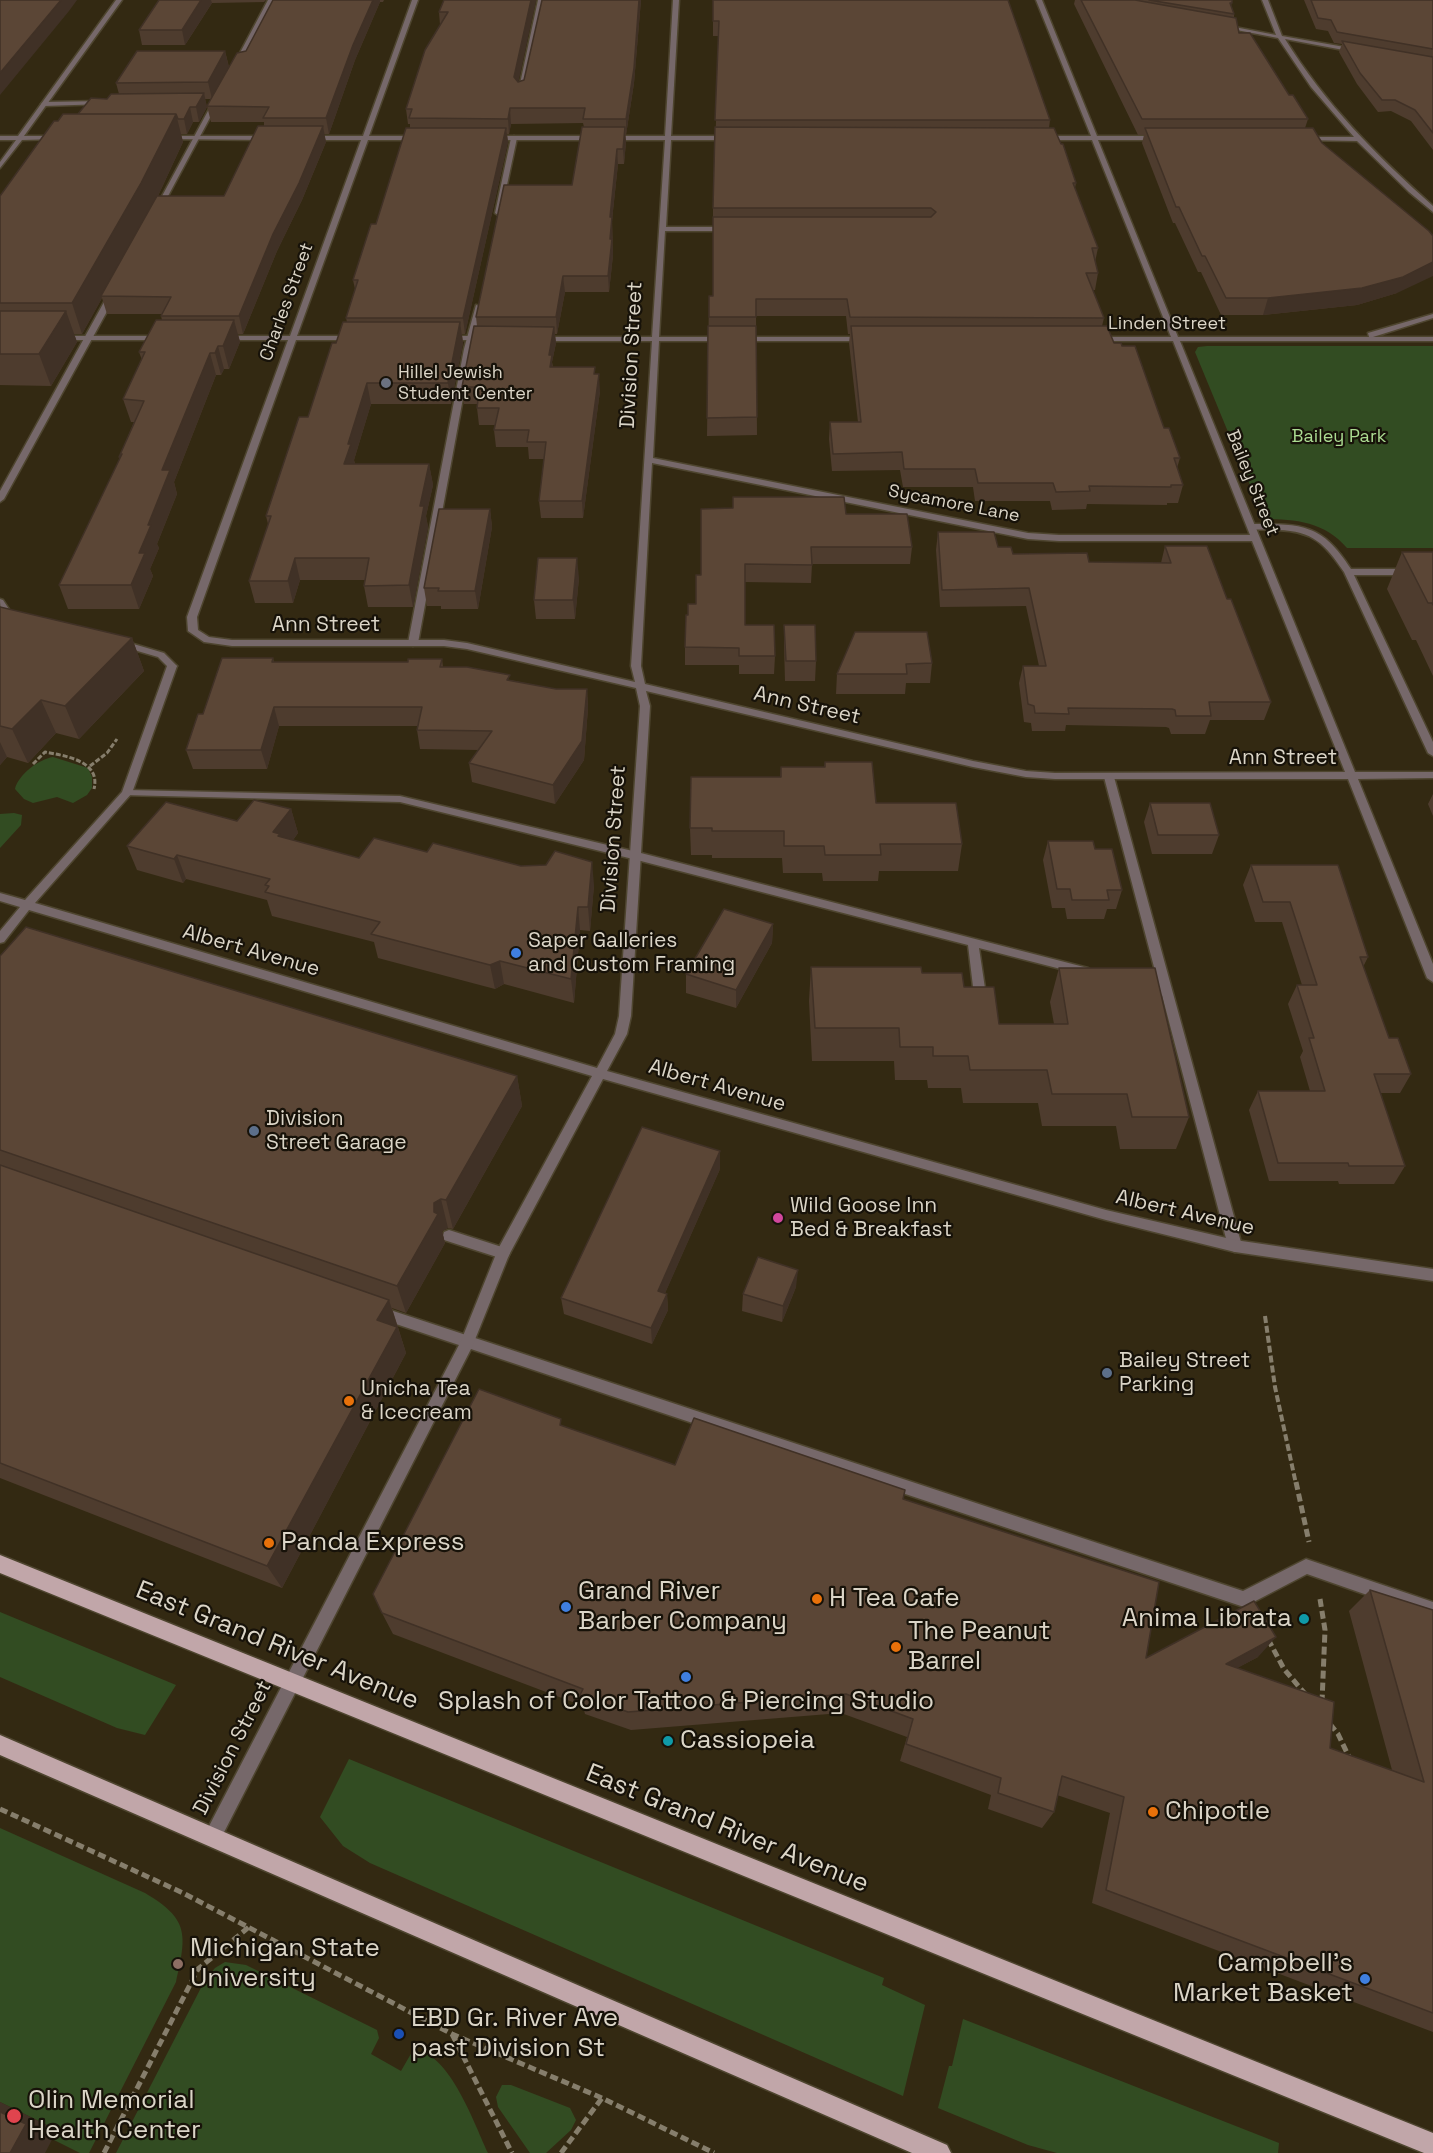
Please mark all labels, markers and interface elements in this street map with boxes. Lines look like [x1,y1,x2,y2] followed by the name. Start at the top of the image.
[256,240,318,364] street label: Charles Street
[616,281,648,429] street label: Division Street
[1108,313,1226,335] street label: Linden Street
[398,362,533,404] place label: Hillel Jewish Student Center
[379,376,393,390] marker: Hillel Jewish Student Center
[1292,426,1386,448] park label: Bailey Park
[1221,427,1283,539] street label: Bailey Street
[886,481,1022,527] street label: Sycamore Lane
[272,612,380,638] street label: Ann Street
[751,682,863,730] street label: Ann Street
[1229,745,1337,771] street label: Ann Street
[596,765,632,913] street label: Division Street
[180,919,322,983] street label: Albert Avenue
[528,928,735,978] place label: Saper Galleries and Custom Framing
[509,946,523,960] marker: Saper Galleries and Custom Framing
[646,1054,788,1118] street label: Albert Avenue
[266,1106,407,1156] place label: Division Street Garage
[247,1124,261,1138] marker: Division Street Garage
[1113,1185,1257,1241] street label: Albert Avenue
[790,1193,952,1243] place label: Wild Goose Inn Bed & Breakfast
[771,1211,785,1225] marker: Wild Goose Inn Bed & Breakfast
[1119,1348,1250,1398] place label: Bailey Street Parking
[1100,1366,1114,1380] marker: Bailey Street Parking
[361,1376,472,1426] place label: Unicha Tea & Icecream
[342,1394,356,1408] marker: Unicha Tea & Icecream
[281,1527,465,1559] place label: Panda Express
[262,1536,276,1550] marker: Panda Express
[131,1575,423,1717] street label: East Grand River Avenue
[578,1576,787,1637] place label: Grand River Barber Company
[829,1583,960,1615] place label: H Tea Cafe
[810,1592,824,1606] marker: H Tea Cafe
[559,1600,573,1614] marker: Grand River Barber Company
[1122,1603,1292,1635] place label: Anima Librata
[1297,1612,1311,1626] marker: Anima Librata
[908,1616,1050,1678] place label: The Peanut Barrel
[889,1640,903,1654] marker: The Peanut Barrel
[679,1670,693,1684] marker: Splash of Color Tattoo & Piercing Studio
[188,1677,278,1819] street label: Division Street
[438,1686,934,1718] place label: Splash of Color Tattoo & Piercing Studio
[680,1725,815,1757] place label: Cassiopeia
[661,1734,675,1748] marker: Cassiopeia
[581,1758,873,1900] street label: East Grand River Avenue
[1165,1796,1270,1828] place label: Chipotle
[1146,1805,1160,1819] marker: Chipotle
[190,1933,380,1994] place label: Michigan State University
[1173,1948,1353,2009] place label: Campbell's Market Basket
[171,1957,185,1971] marker: Michigan State University
[1358,1972,1372,1986] marker: Campbell's Market Basket
[411,2003,618,2064] place label: EBD Gr. River Ave past Division St
[392,2027,406,2041] marker: EBD Gr. River Ave past Division St
[28,2085,201,2146] place label: Olin Memorial Health Center
[5,2107,23,2125] marker: Olin Memorial Health Center

